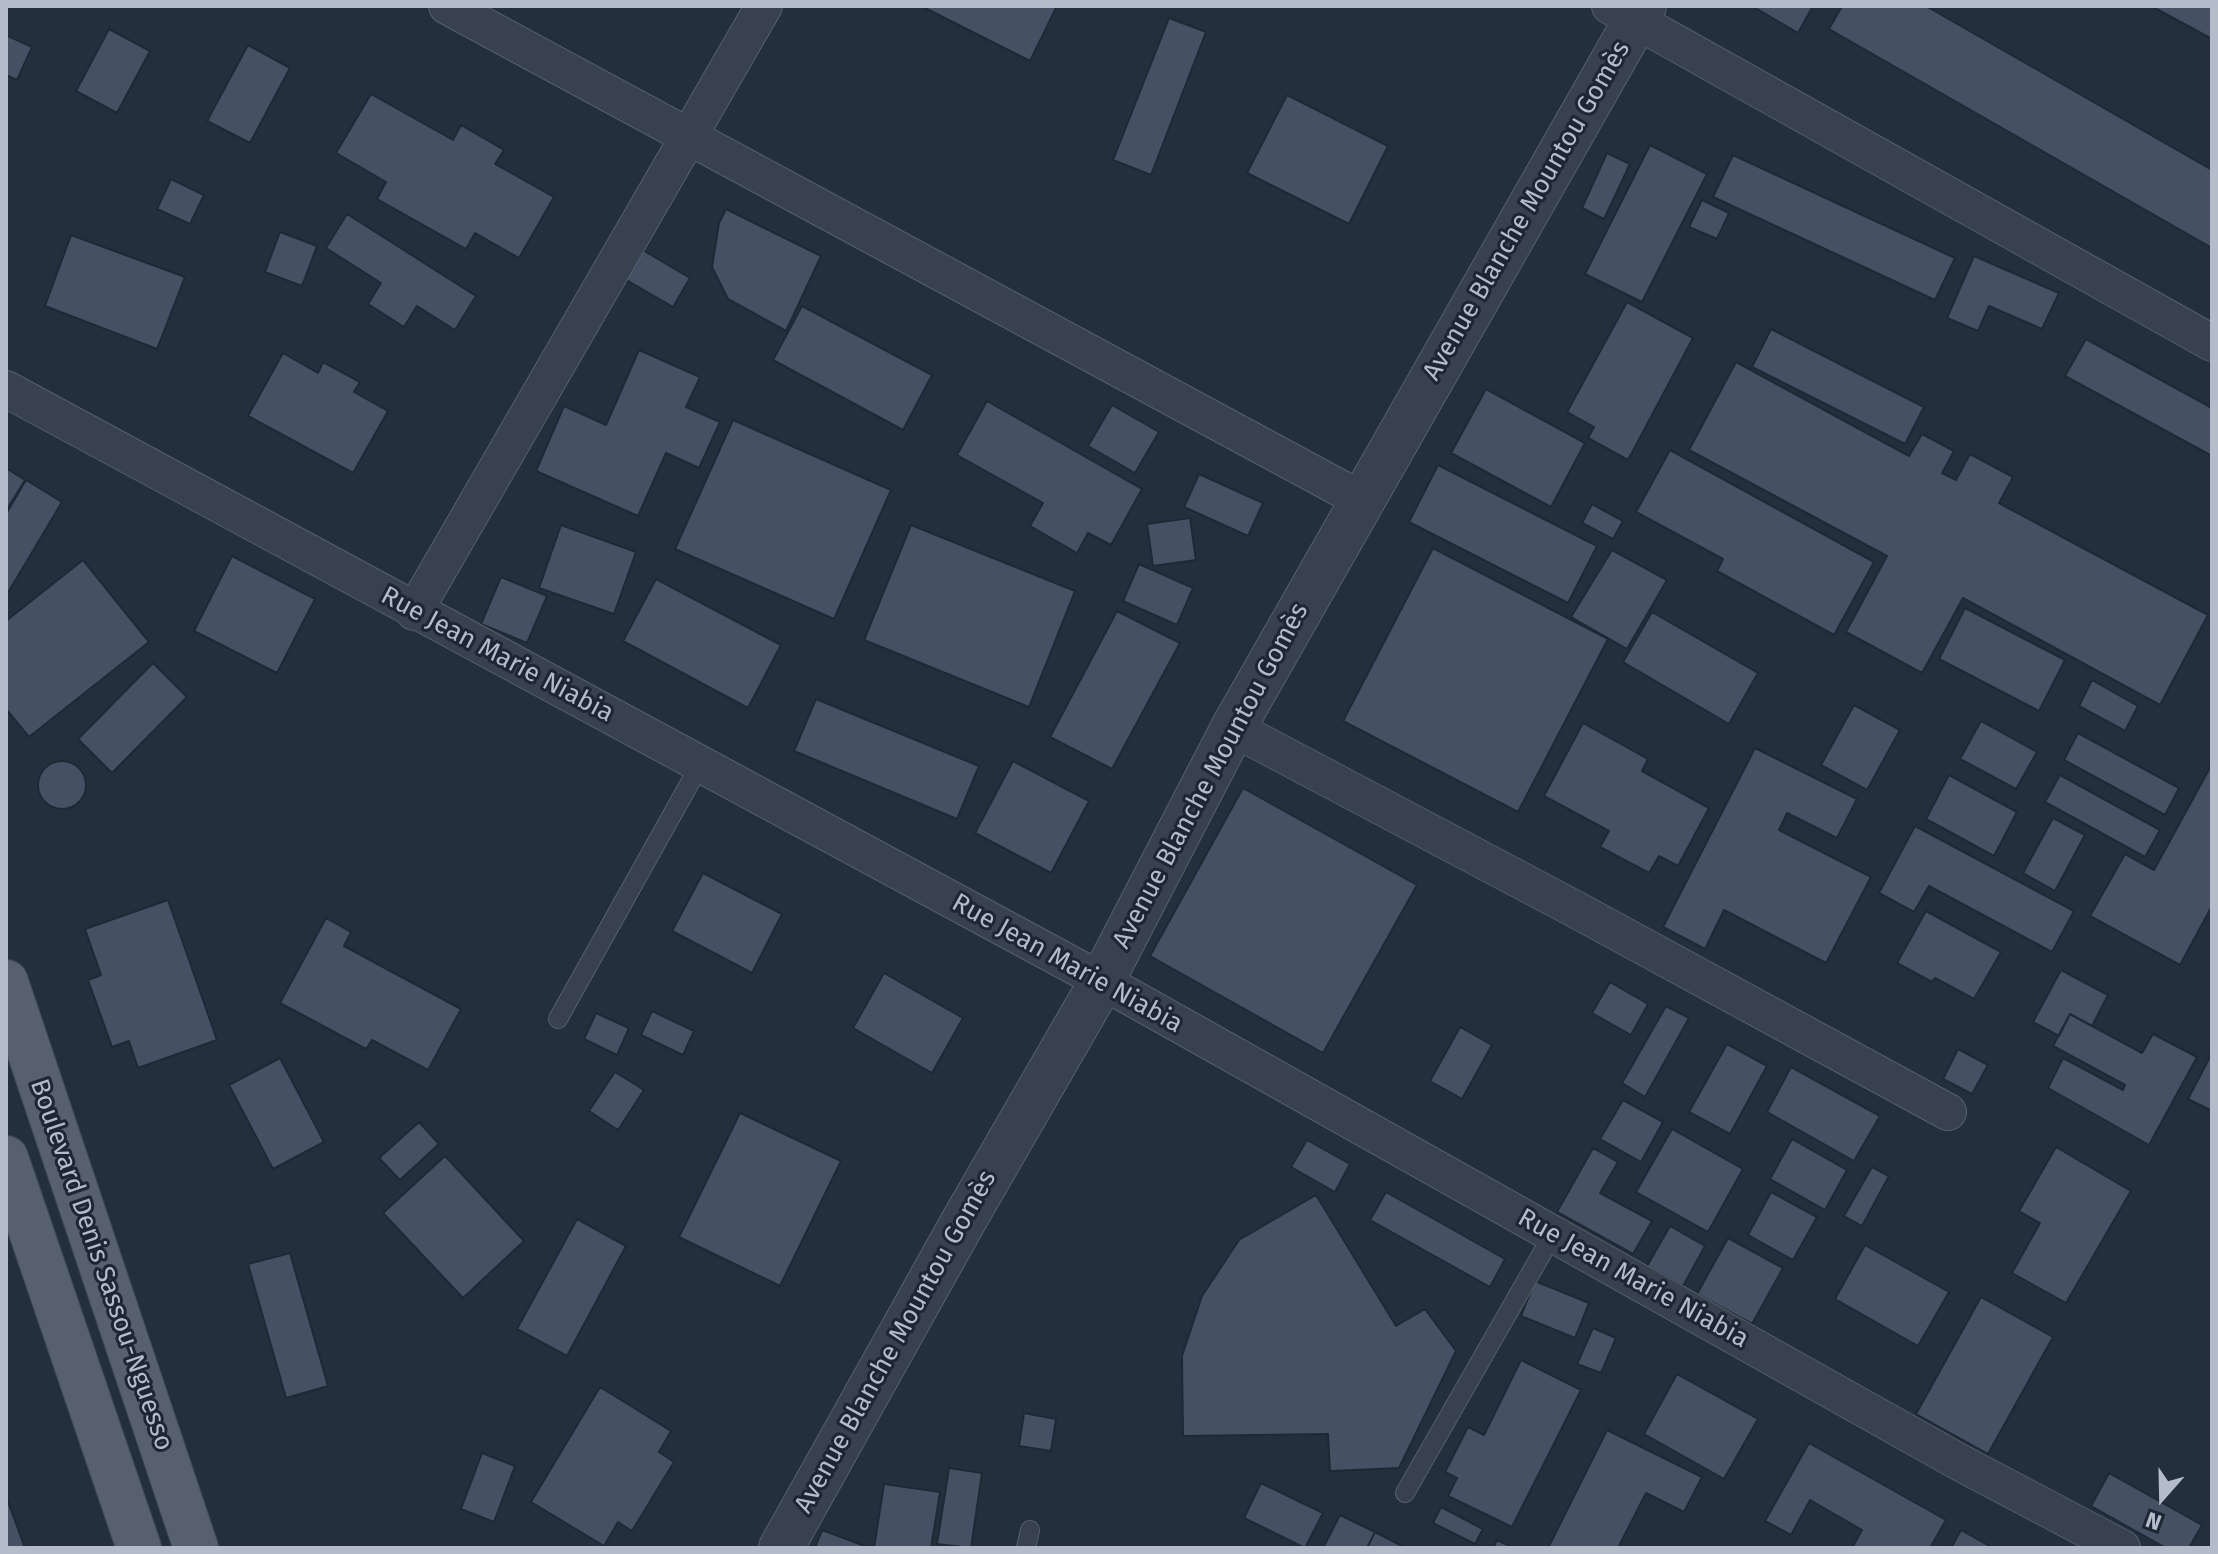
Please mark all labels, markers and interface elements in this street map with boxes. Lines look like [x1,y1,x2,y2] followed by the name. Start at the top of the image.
[1417,36,1637,386] street label: Avenue Blanche Mountou Gomès
[375,580,619,730] street label: Rue Jean Marie Niabia
[1106,598,1316,954] street label: Avenue Blanche Mountou Gomès
[946,888,1188,1040] street label: Rue Jean Marie Niabia
[23,1075,179,1455] street label: Boulevard Denis Sassou-Nguesso
[789,1165,1003,1519] street label: Avenue Blanche Mountou Gomès
[1512,1203,1754,1355] street label: Rue Jean Marie Niabia
[2122,1458,2202,1538] north arrow
[2142,1506,2165,1536] text: N

